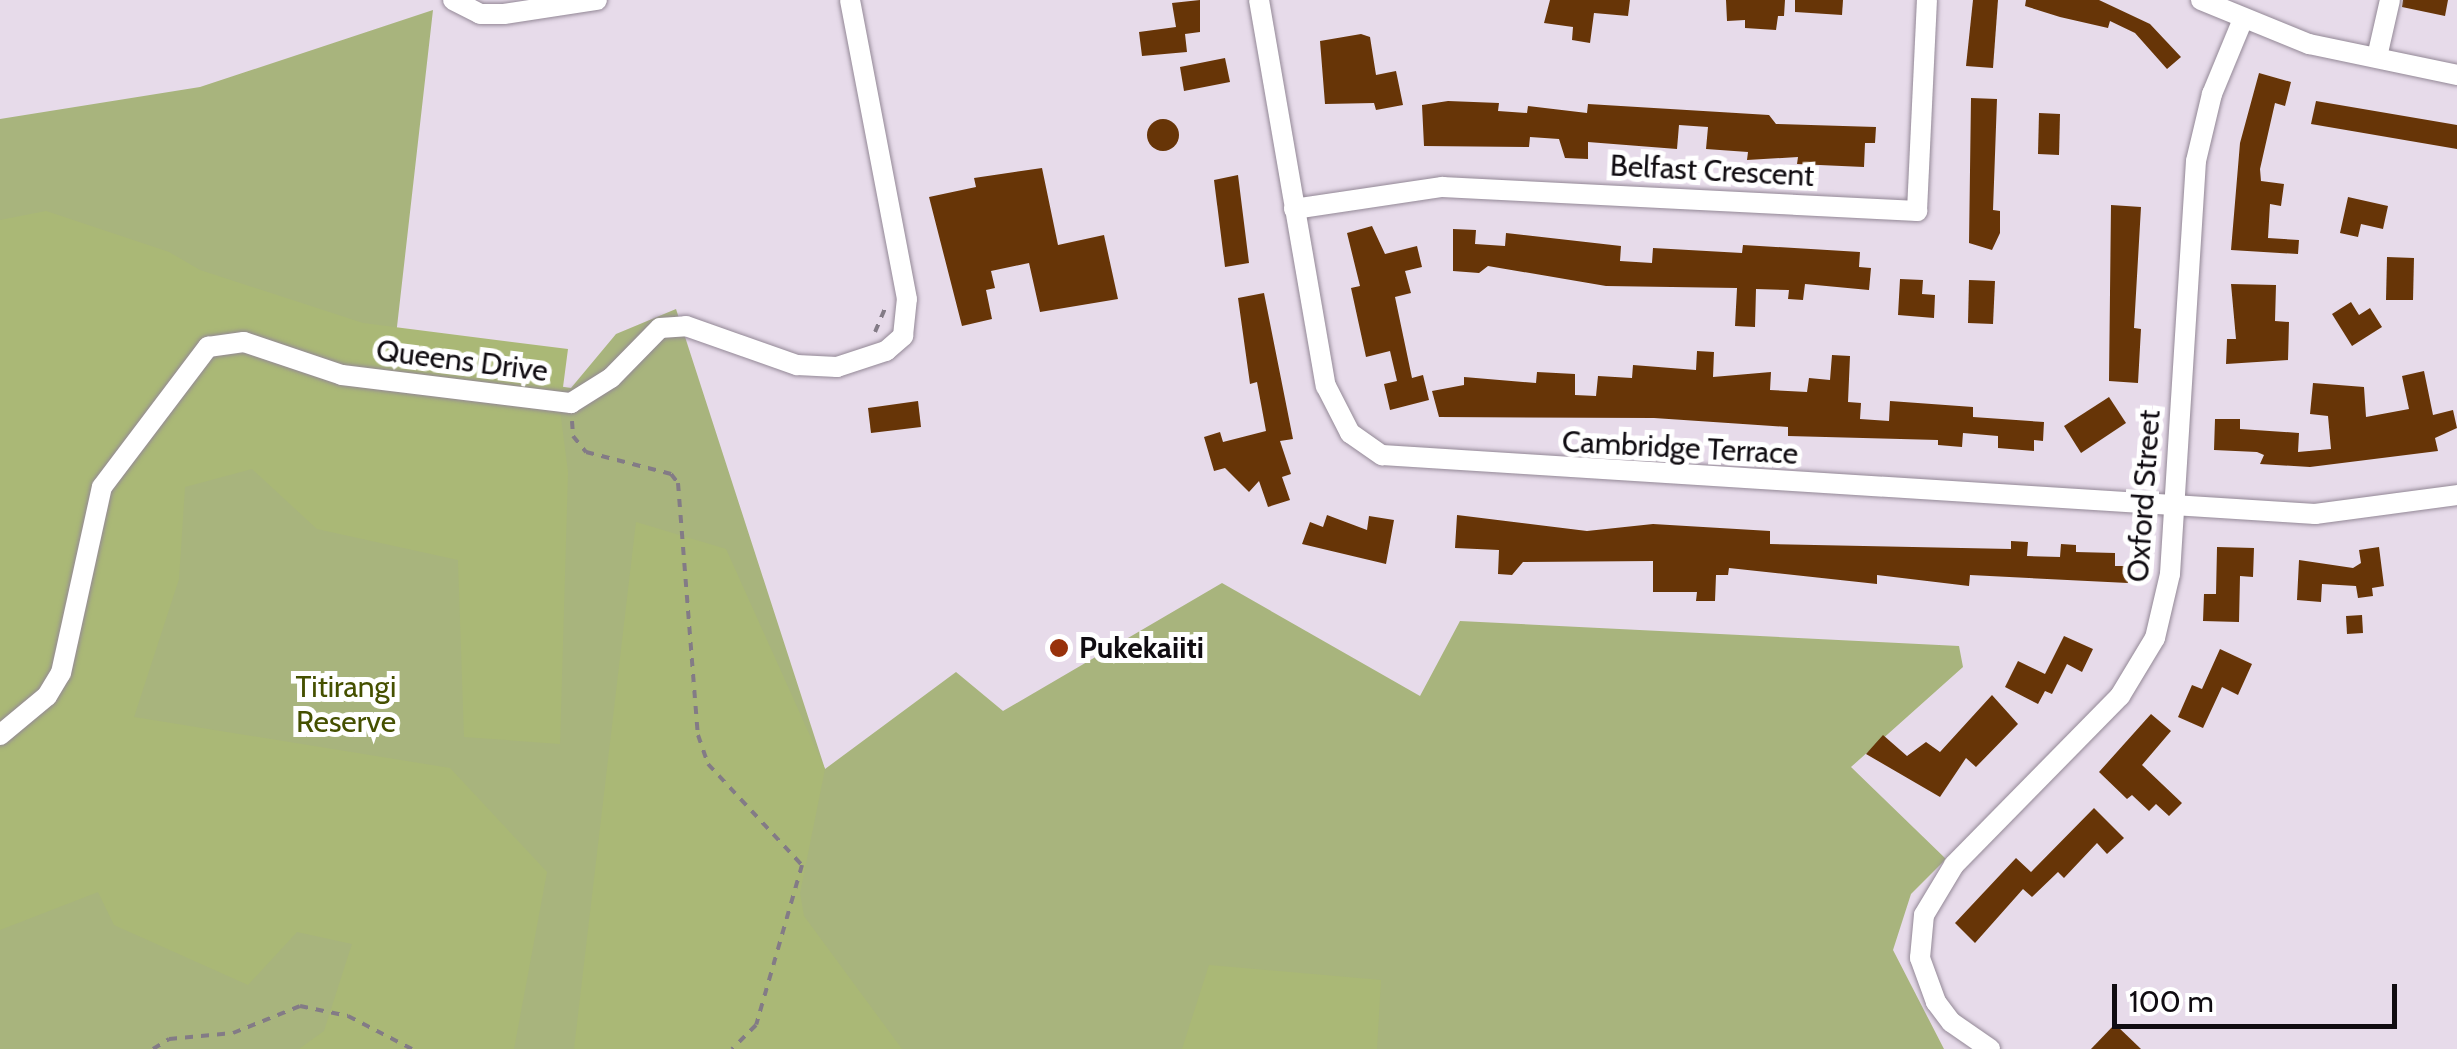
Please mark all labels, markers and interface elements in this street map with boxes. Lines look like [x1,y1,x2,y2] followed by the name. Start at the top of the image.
[1609,148,1815,194] street label: Belfast Crescent
[374,333,550,389] street label: Queens Drive
[2120,409,2168,583] street label: Oxford Street
[1561,424,1799,472] street label: Cambridge Terrace
[1079,630,1204,666] place label: Pukekaiiti
[1048,637,1070,659] marker: Pukekaiiti
[296,669,396,740] park label: Titirangi Reserve
[2117,964,2402,1026] scale bar
[2129,983,2214,1020] text: 100 m

